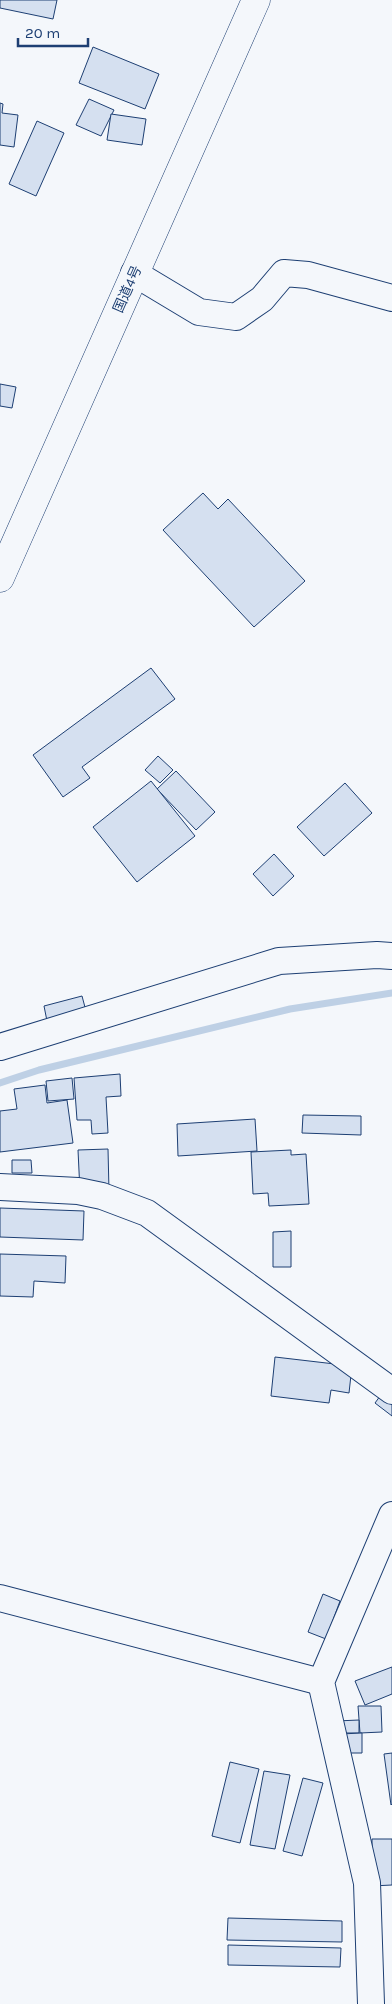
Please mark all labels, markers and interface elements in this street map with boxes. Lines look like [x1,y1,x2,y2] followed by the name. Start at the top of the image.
[18,15,88,47] scale bar
[25,24,60,42] text: 20 m
[110,263,145,315] street label: 国道4号

